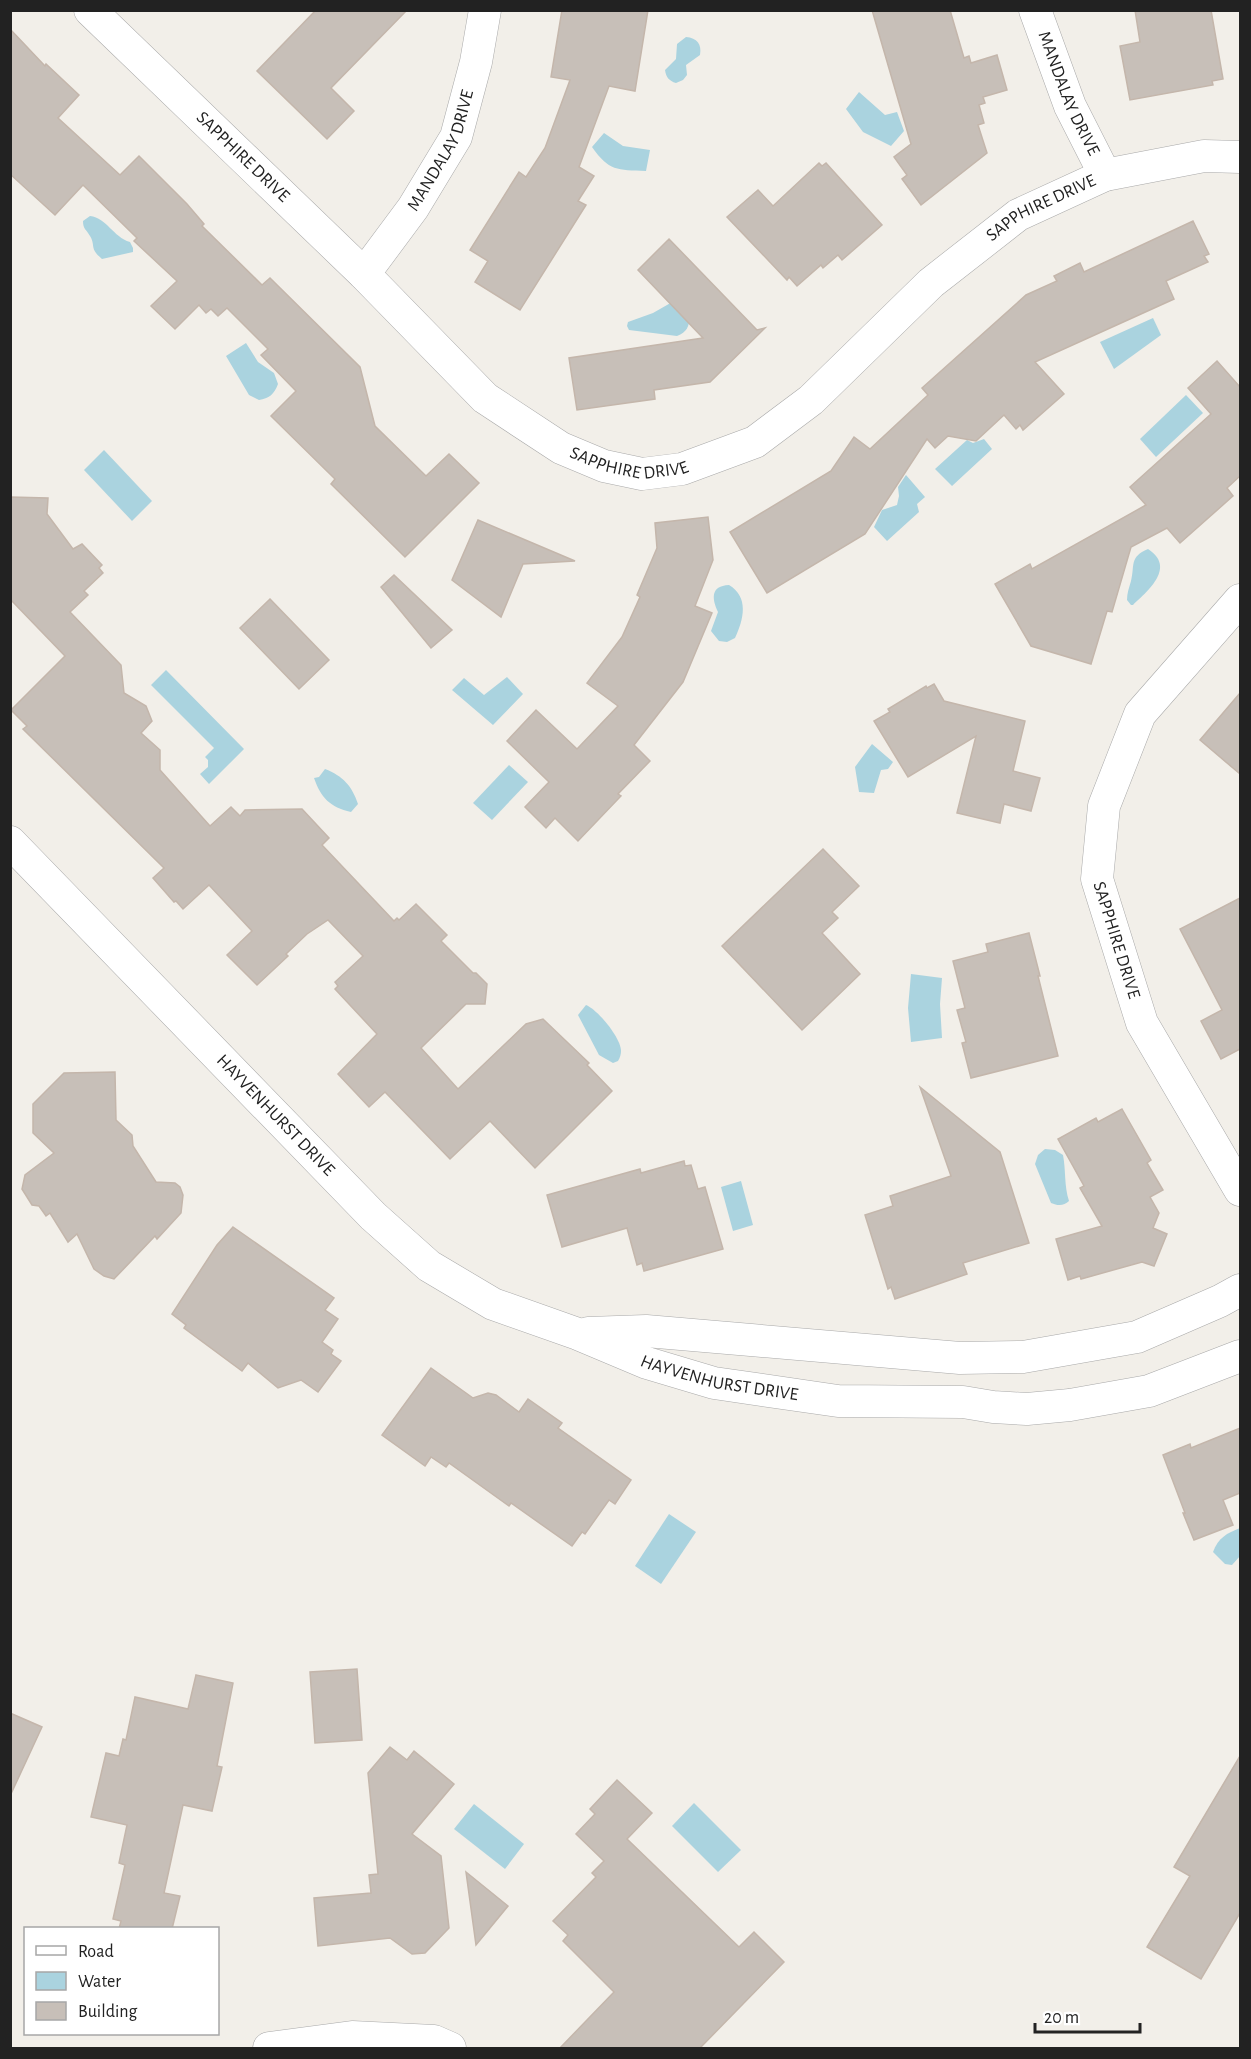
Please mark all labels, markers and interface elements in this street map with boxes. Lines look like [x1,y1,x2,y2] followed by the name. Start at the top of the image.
[1035,29,1103,159] street label: MANDALAY DRIVE
[404,88,477,214] street label: MANDALAY DRIVE
[193,108,293,206] street label: SAPPHIRE DRIVE
[983,171,1099,245] street label: SAPPHIRE DRIVE
[567,444,691,483] street label: SAPPHIRE DRIVE
[1089,880,1143,1001] street label: SAPPHIRE DRIVE
[213,1051,338,1180] street label: HAYVENHURST DRIVE
[638,1352,800,1404] street label: HAYVENHURST DRIVE
[24,1927,219,2035] legend
[78,1943,114,1961] text: Road
[78,1973,121,1991] text: Water
[1035,1996,1140,2034] scale bar
[78,2003,138,2021] text: Building
[1044,2009,1079,2027] text: 20 m

